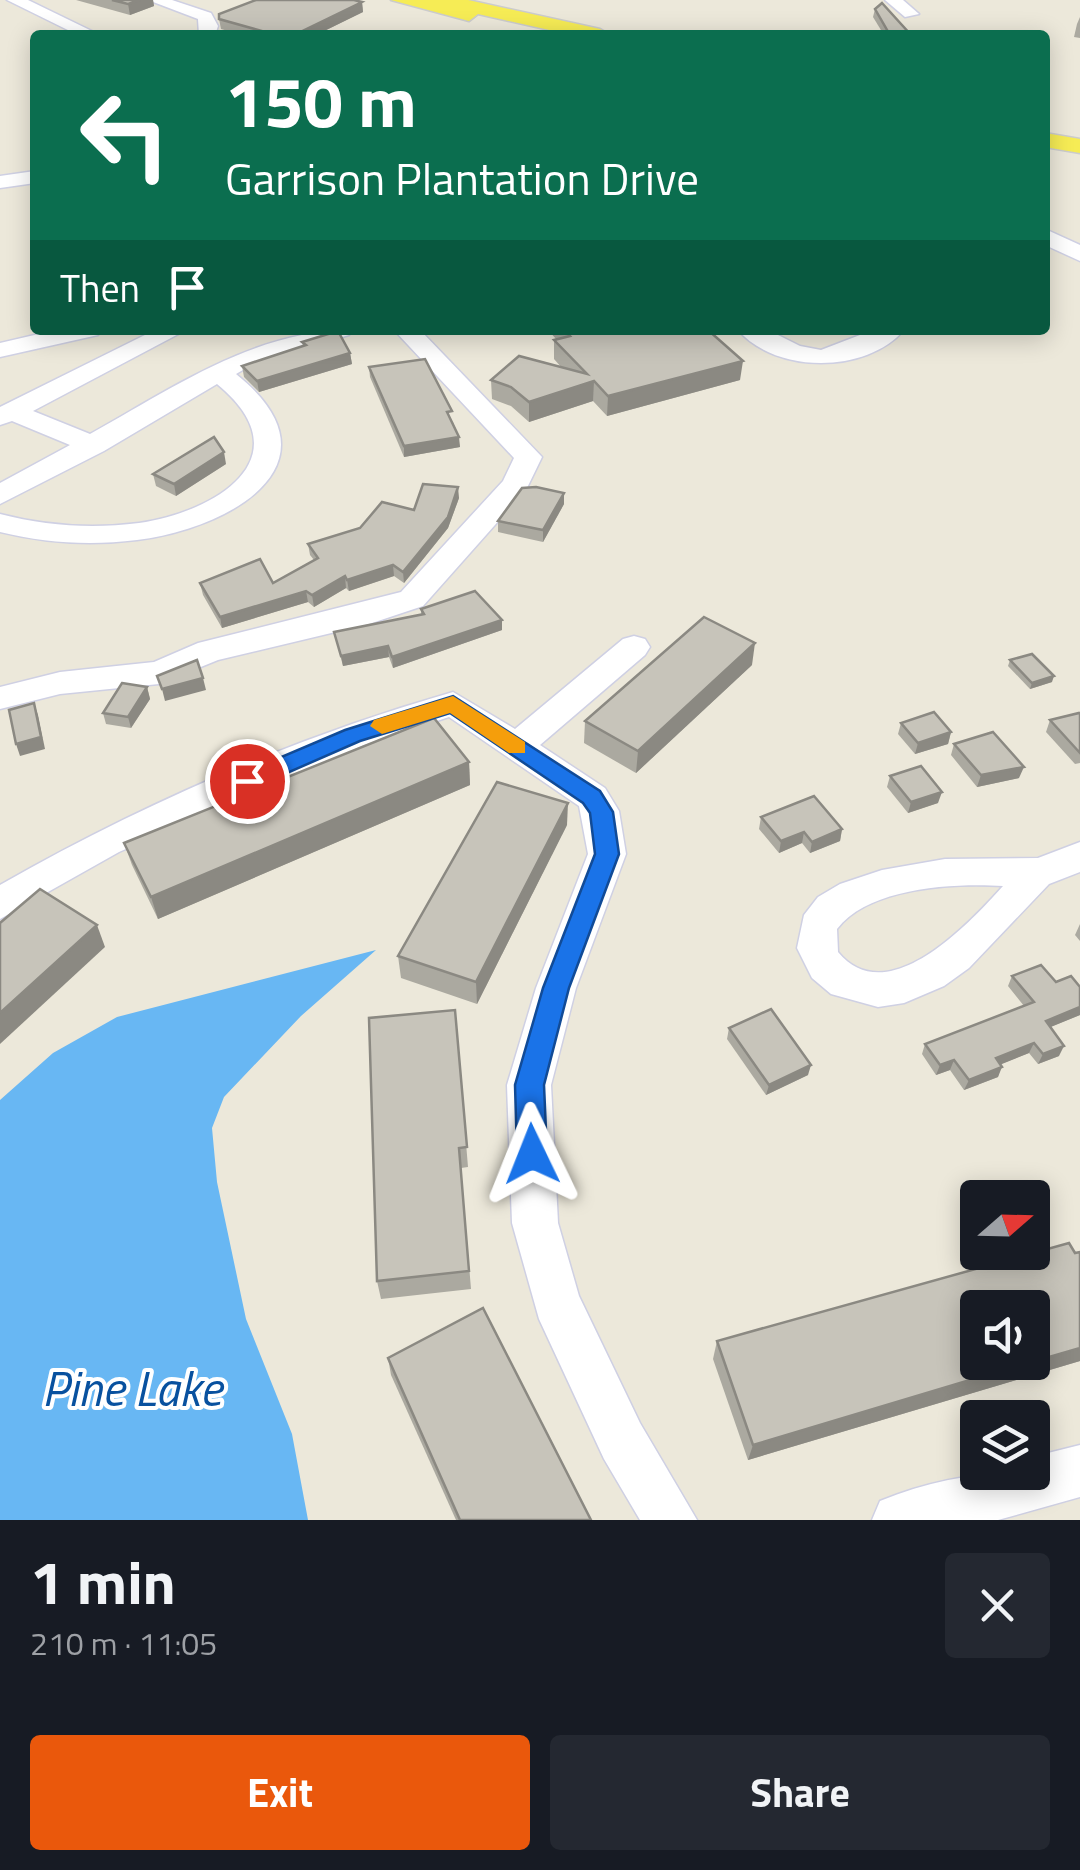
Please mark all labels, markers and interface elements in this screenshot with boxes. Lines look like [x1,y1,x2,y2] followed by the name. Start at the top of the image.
[225,48,417,154] text: 150 m
[60,70,190,200] icon: left
[225,144,699,212] text: Garrison Plantation Drive
[60,259,140,317] text: Then
[160,260,215,315] icon: arrive
[205,739,290,824] pin
[220,754,275,809] icon: arrive
[480,1102,584,1206] position arrow
[960,1180,1050,1270] north arrow
[960,1180,1050,1490] map controls
[960,1290,1050,1380] button: sound
[42,1352,225,1425] water label: Pine Lake
[960,1400,1050,1490] button: layers
[30,1536,176,1627] text: 1 min
[945,1553,1050,1658] button: close
[30,1619,217,1667] text: 210 m · 11:05
[30,1735,530,1850] button: Exit
[550,1735,1050,1850] button: Share

